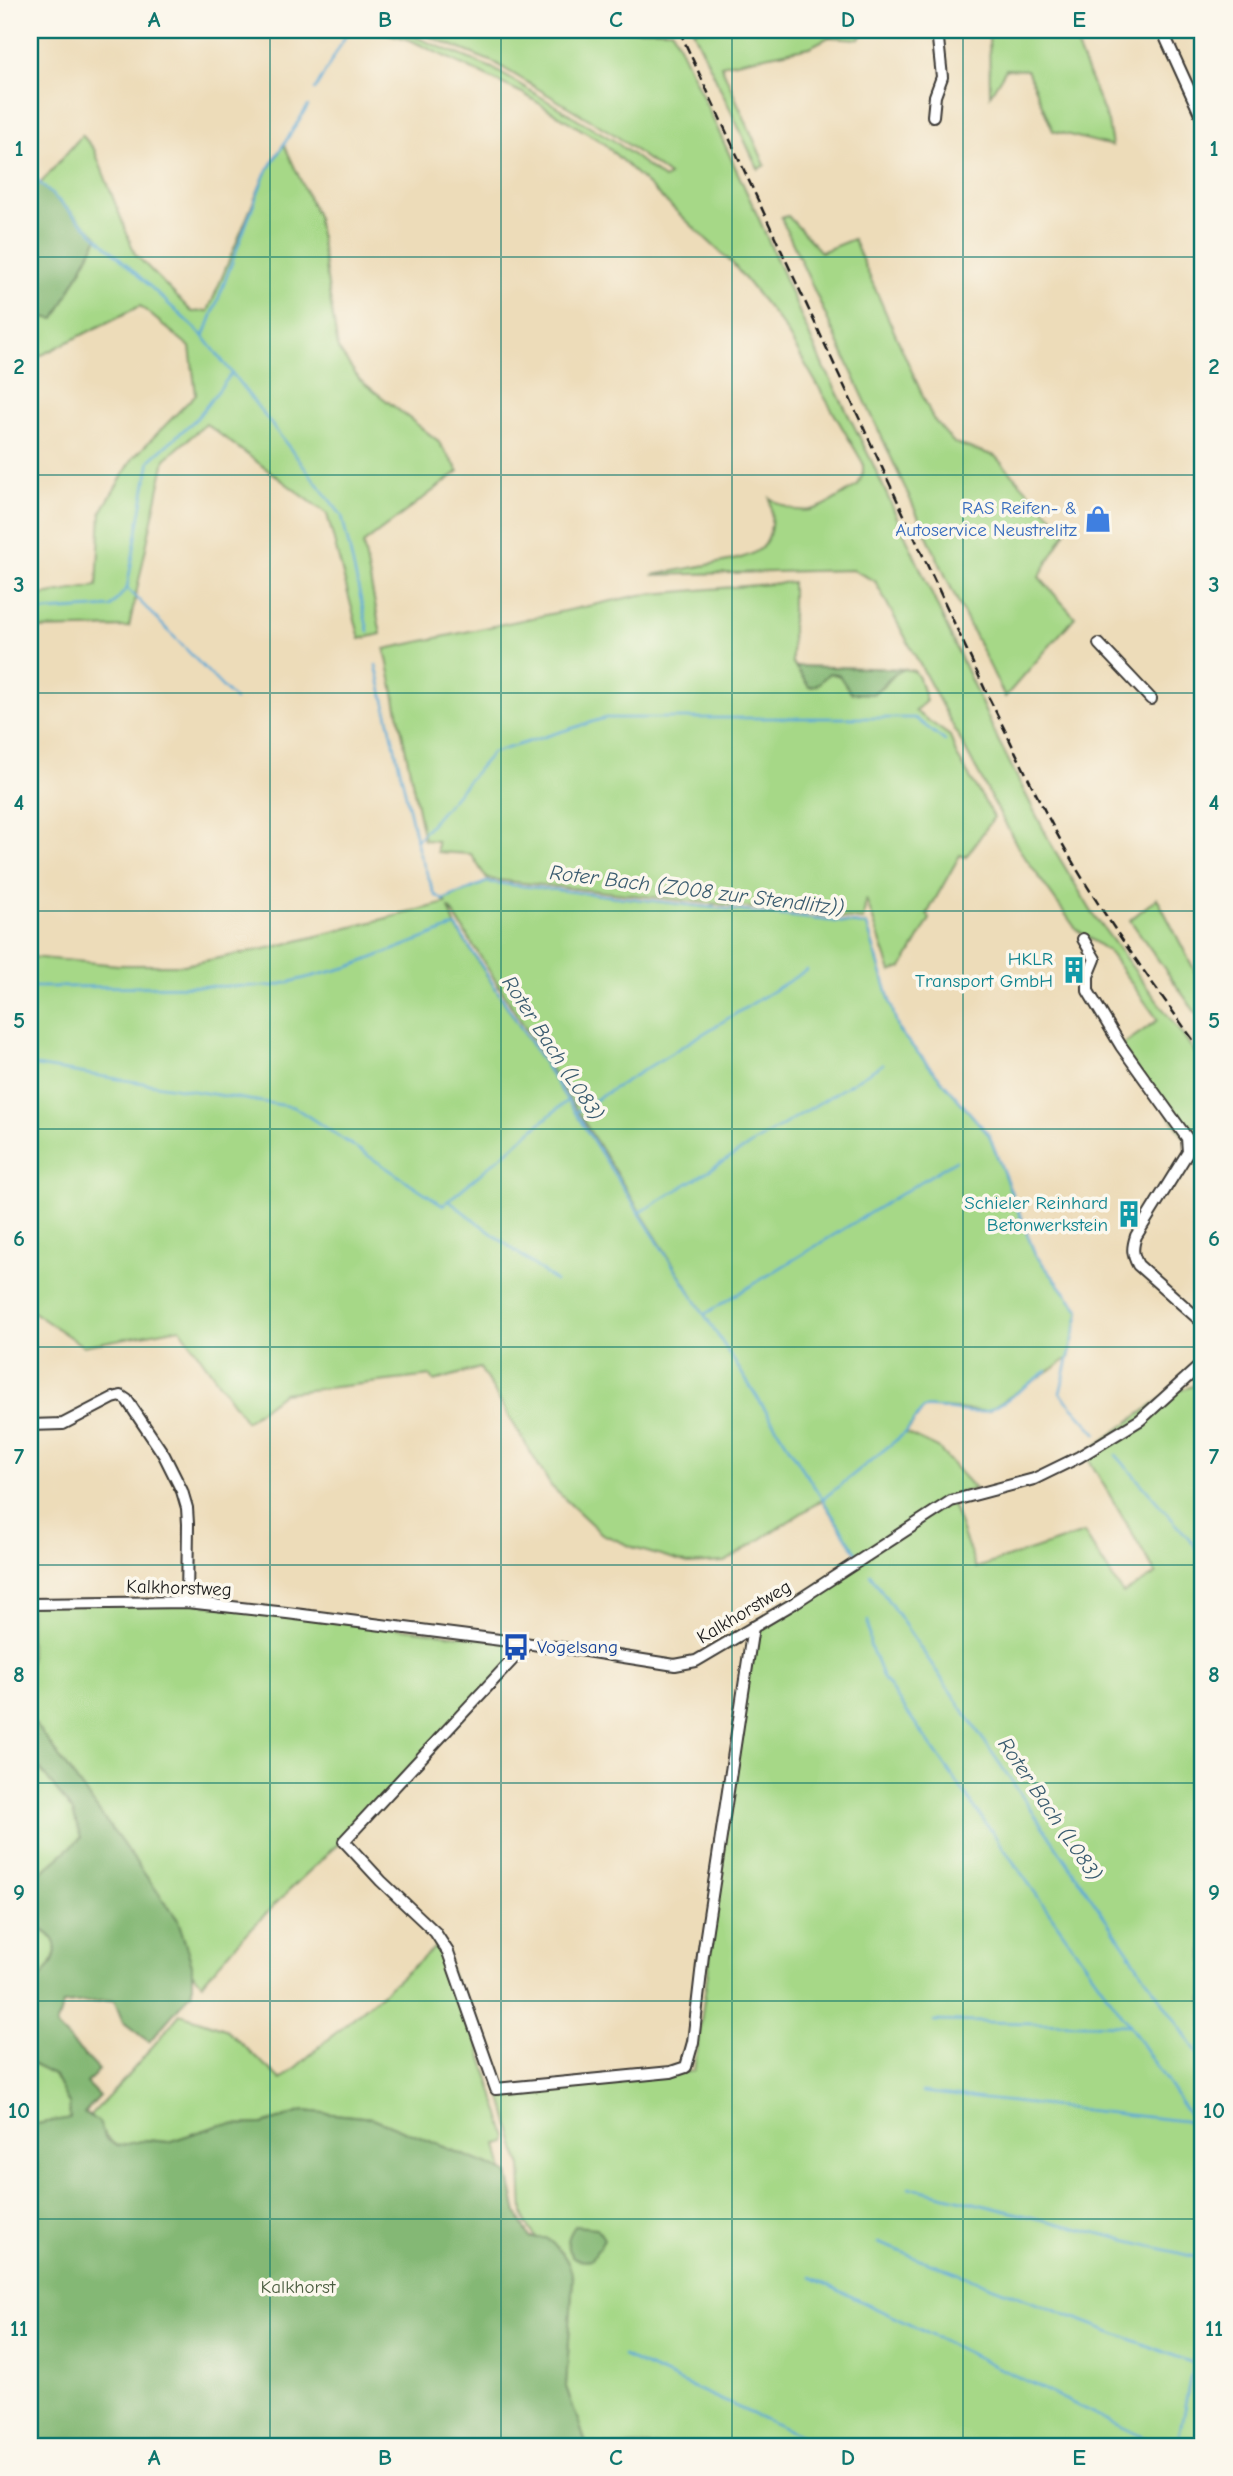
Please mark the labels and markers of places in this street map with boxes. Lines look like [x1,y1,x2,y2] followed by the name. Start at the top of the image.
[895,497,1077,541] place label: RAS Reifen- & Autoservice Neustrelitz
[1083,504,1113,534] shop icon: RAS Reifen- & Autoservice Neustrelitz
[915,948,1053,992] place label: HKLR Transport GmbH
[1059,955,1089,985] building icon: HKLR Transport GmbH
[964,1192,1108,1236] place label: Schieler Reinhard Betonwerkstein
[1114,1199,1144,1229] building icon: Schieler Reinhard Betonwerkstein
[501,1632,531,1662] bus stop icon: Vogelsang
[537,1636,618,1658] place label: Vogelsang

